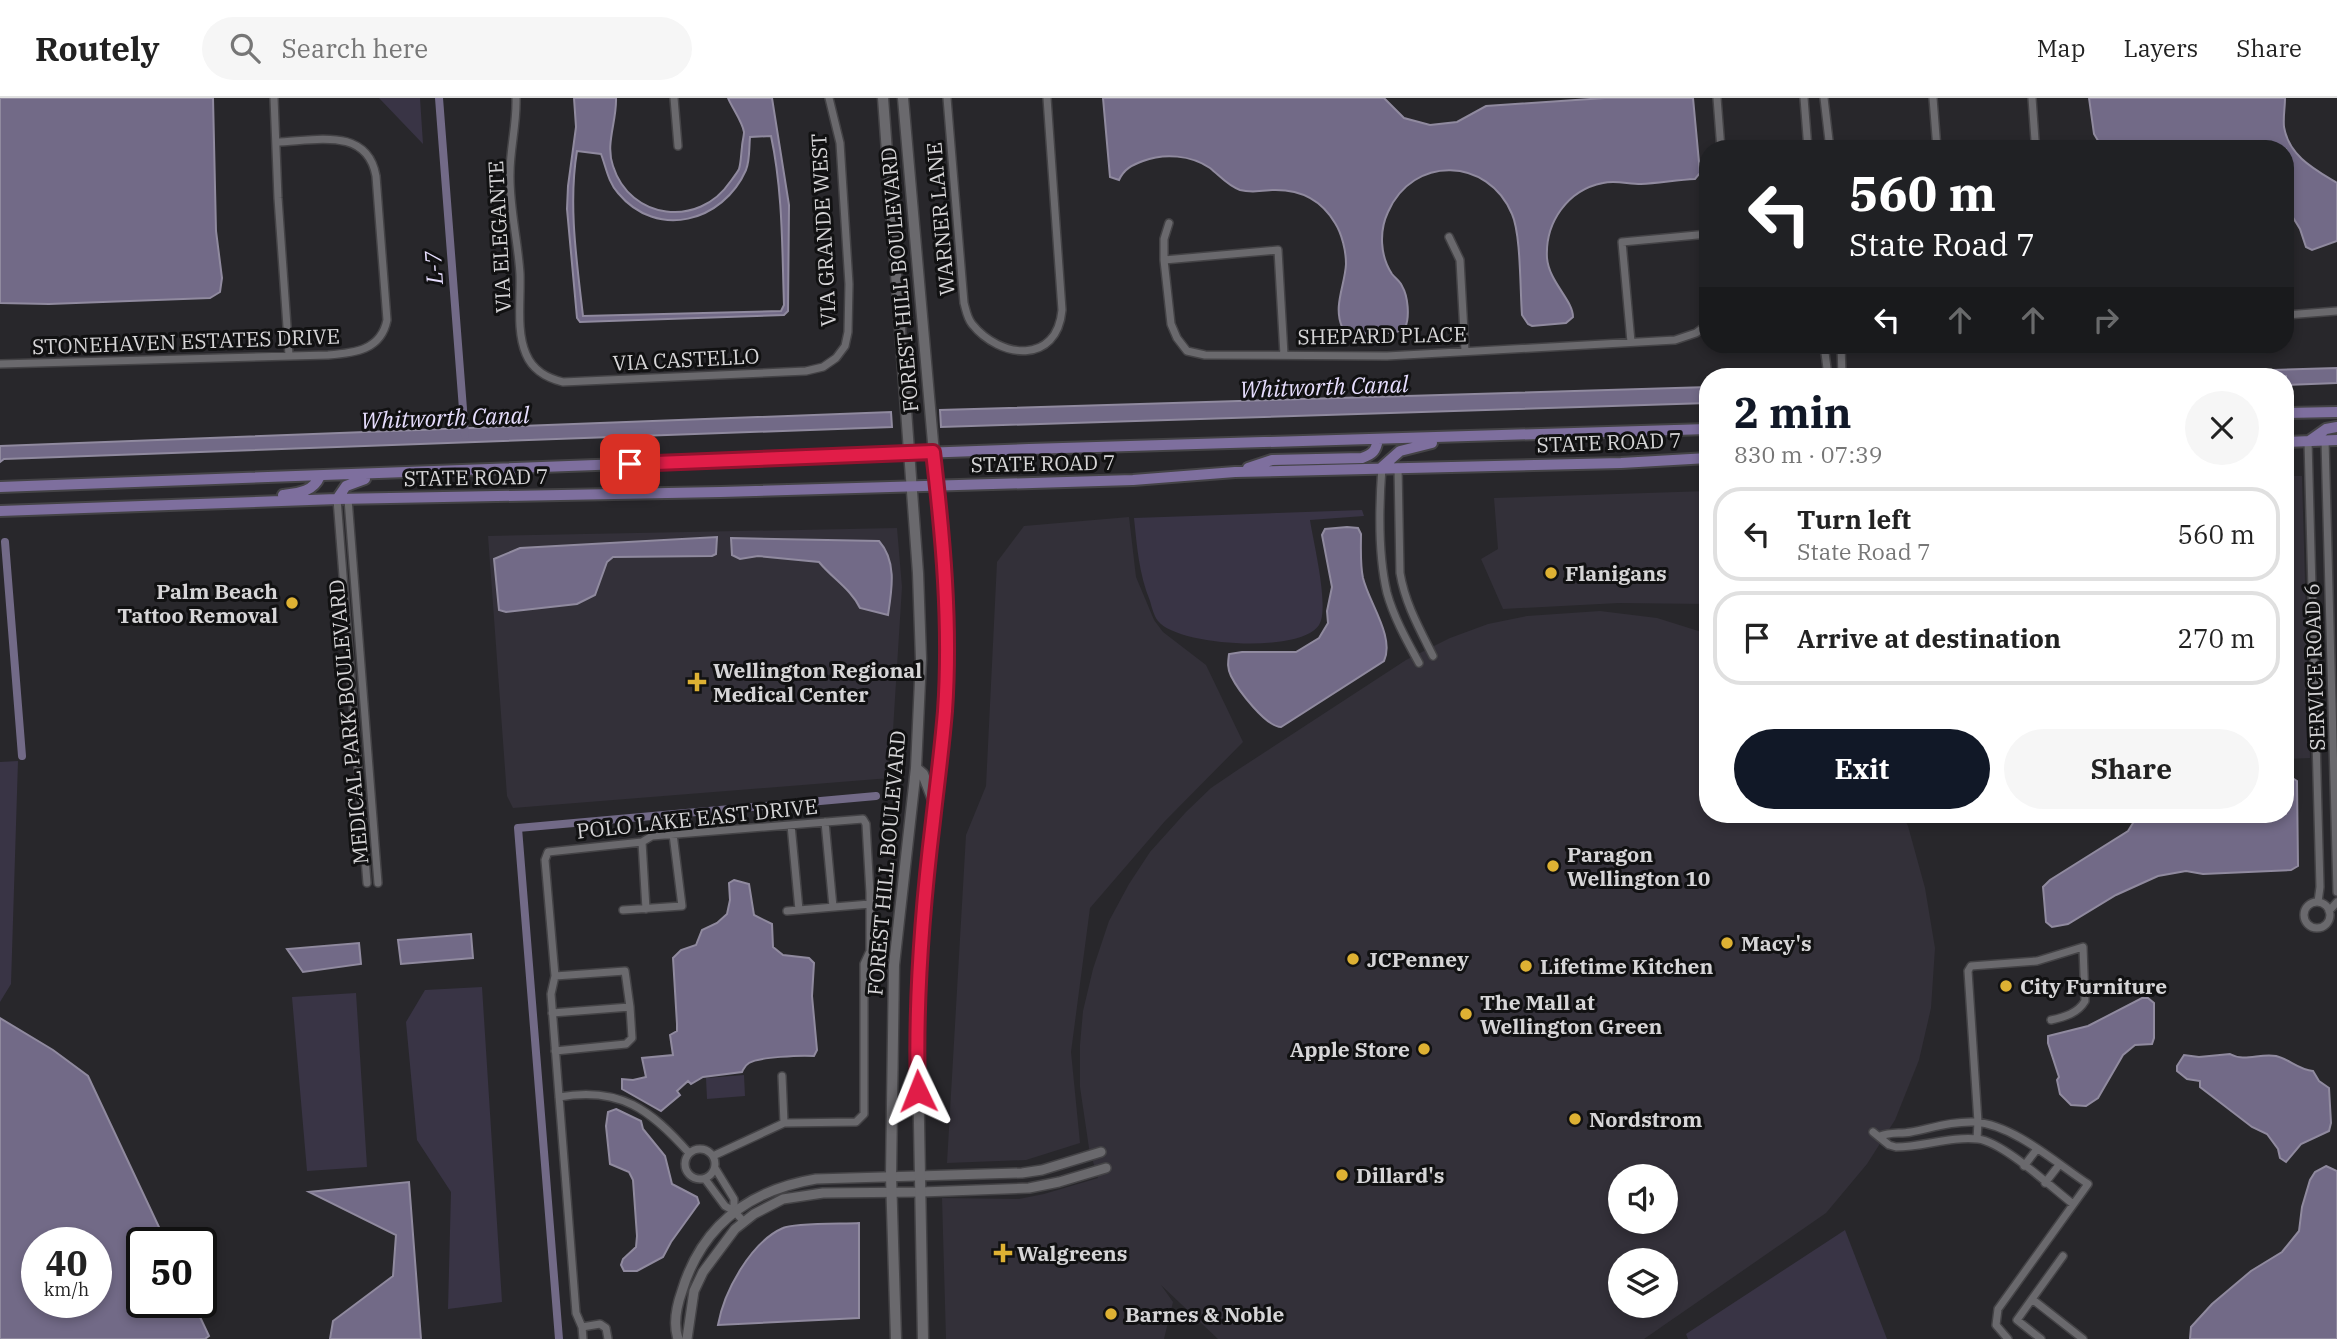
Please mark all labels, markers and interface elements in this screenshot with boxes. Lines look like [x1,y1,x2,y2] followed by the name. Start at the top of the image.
[202,17,692,80] search box
[35,27,160,70] text: Routely
[226,29,264,67] icon: search
[282,31,428,65] text: Search here
[2037,32,2085,64] text: Map
[2123,32,2198,64] text: Layers
[2236,32,2302,64] text: Share
[804,133,842,327] street label: VIA GRANDE WEST
[919,141,961,297] street label: WARNER LANE
[873,146,925,414] street label: FOREST HILL BOULEVARD
[481,160,517,314] street label: VIA ELEGANTE
[1849,161,1996,224] text: 560 m
[1734,168,1825,259] icon: left
[1849,223,2035,265] text: State Road 7
[417,249,449,286] water label: L-7
[1868,301,1906,339] icon: left
[1941,301,1979,339] icon: ahead
[2014,301,2052,339] icon: ahead
[2087,301,2125,339] icon: right
[1297,320,1467,350] street label: SHEPARD PLACE
[31,322,341,360] street label: STONEHAVEN ESTATES DRIVE
[612,341,760,377] street label: VIA CASTELLO
[1239,368,1410,404] water label: Whitworth Canal
[1734,385,1852,440] text: 2 min
[2185,391,2259,465] button: close
[360,399,531,435] water label: Whitworth Canal
[1536,425,1682,459] street label: STATE ROAD 7
[600,434,660,494] pin
[1734,439,1883,469] text: 830 m · 07:39
[611,445,649,483] icon: arrive
[970,448,1116,478] street label: STATE ROAD 7
[403,462,549,492] street label: STATE ROAD 7
[1797,502,1911,536] text: Turn left
[1738,515,1776,553] icon: left
[2177,517,2255,551] text: 560 m
[1797,536,1931,566] text: State Road 7
[1565,559,1667,587] place label: Flanigans
[1543,565,1559,581] marker: Flanigans
[117,577,278,629] place label: Palm Beach Tattoo Removal
[322,578,374,866] street label: MEDICAL PARK BOULEVARD
[2297,583,2331,751] street label: SERVICE ROAD 6
[284,595,300,611] marker: Palm Beach Tattoo Removal
[1738,619,1776,657] icon: arrive
[1797,621,2061,655] text: Arrive at destination
[2177,621,2255,655] text: 270 m
[713,656,922,708] place label: Wellington Regional Medical Center
[687,672,707,692] marker: Wellington Regional Medical Center
[860,729,912,997] street label: FOREST HILL BOULEVARD
[1734,729,1990,809] button: Exit
[2004,729,2259,809] button: Share
[575,791,819,845] street label: POLO LAKE EAST DRIVE
[1567,840,1710,892] place label: Paragon Wellington 10
[1545,858,1561,874] marker: Paragon Wellington 10
[1741,929,1812,957] place label: Macy's
[1719,935,1735,951] marker: Macy's
[1367,945,1469,973] place label: JCPenney
[1345,951,1361,967] marker: JCPenney
[1540,952,1713,980] place label: Lifetime Kitchen
[1518,958,1534,974] marker: Lifetime Kitchen
[2020,972,2167,1000] place label: City Furniture
[1998,978,2014,994] marker: City Furniture
[1480,988,1663,1040] place label: The Mall at Wellington Green
[1458,1006,1474,1022] marker: The Mall at Wellington Green
[1290,1035,1410,1063] place label: Apple Store
[1416,1041,1432,1057] marker: Apple Store
[881,1054,955,1128] position arrow
[1589,1105,1702,1133] place label: Nordstrom
[1567,1111,1583,1127] marker: Nordstrom
[1356,1161,1444,1189] place label: Dillard's
[1608,1164,1678,1318] map controls
[1608,1164,1678,1234] button: sound
[1334,1167,1350,1183] marker: Dillard's
[126,1227,217,1318] speed limit sign: 50
[1017,1239,1127,1267] place label: Walgreens
[45,1240,88,1286] text: 40
[995,1245,1011,1261] marker: Walgreens
[1608,1248,1678,1318] button: layers
[44,1278,89,1301] text: km/h
[1125,1300,1285,1328] place label: Barnes & Noble
[1103,1306,1119,1322] marker: Barnes & Noble

